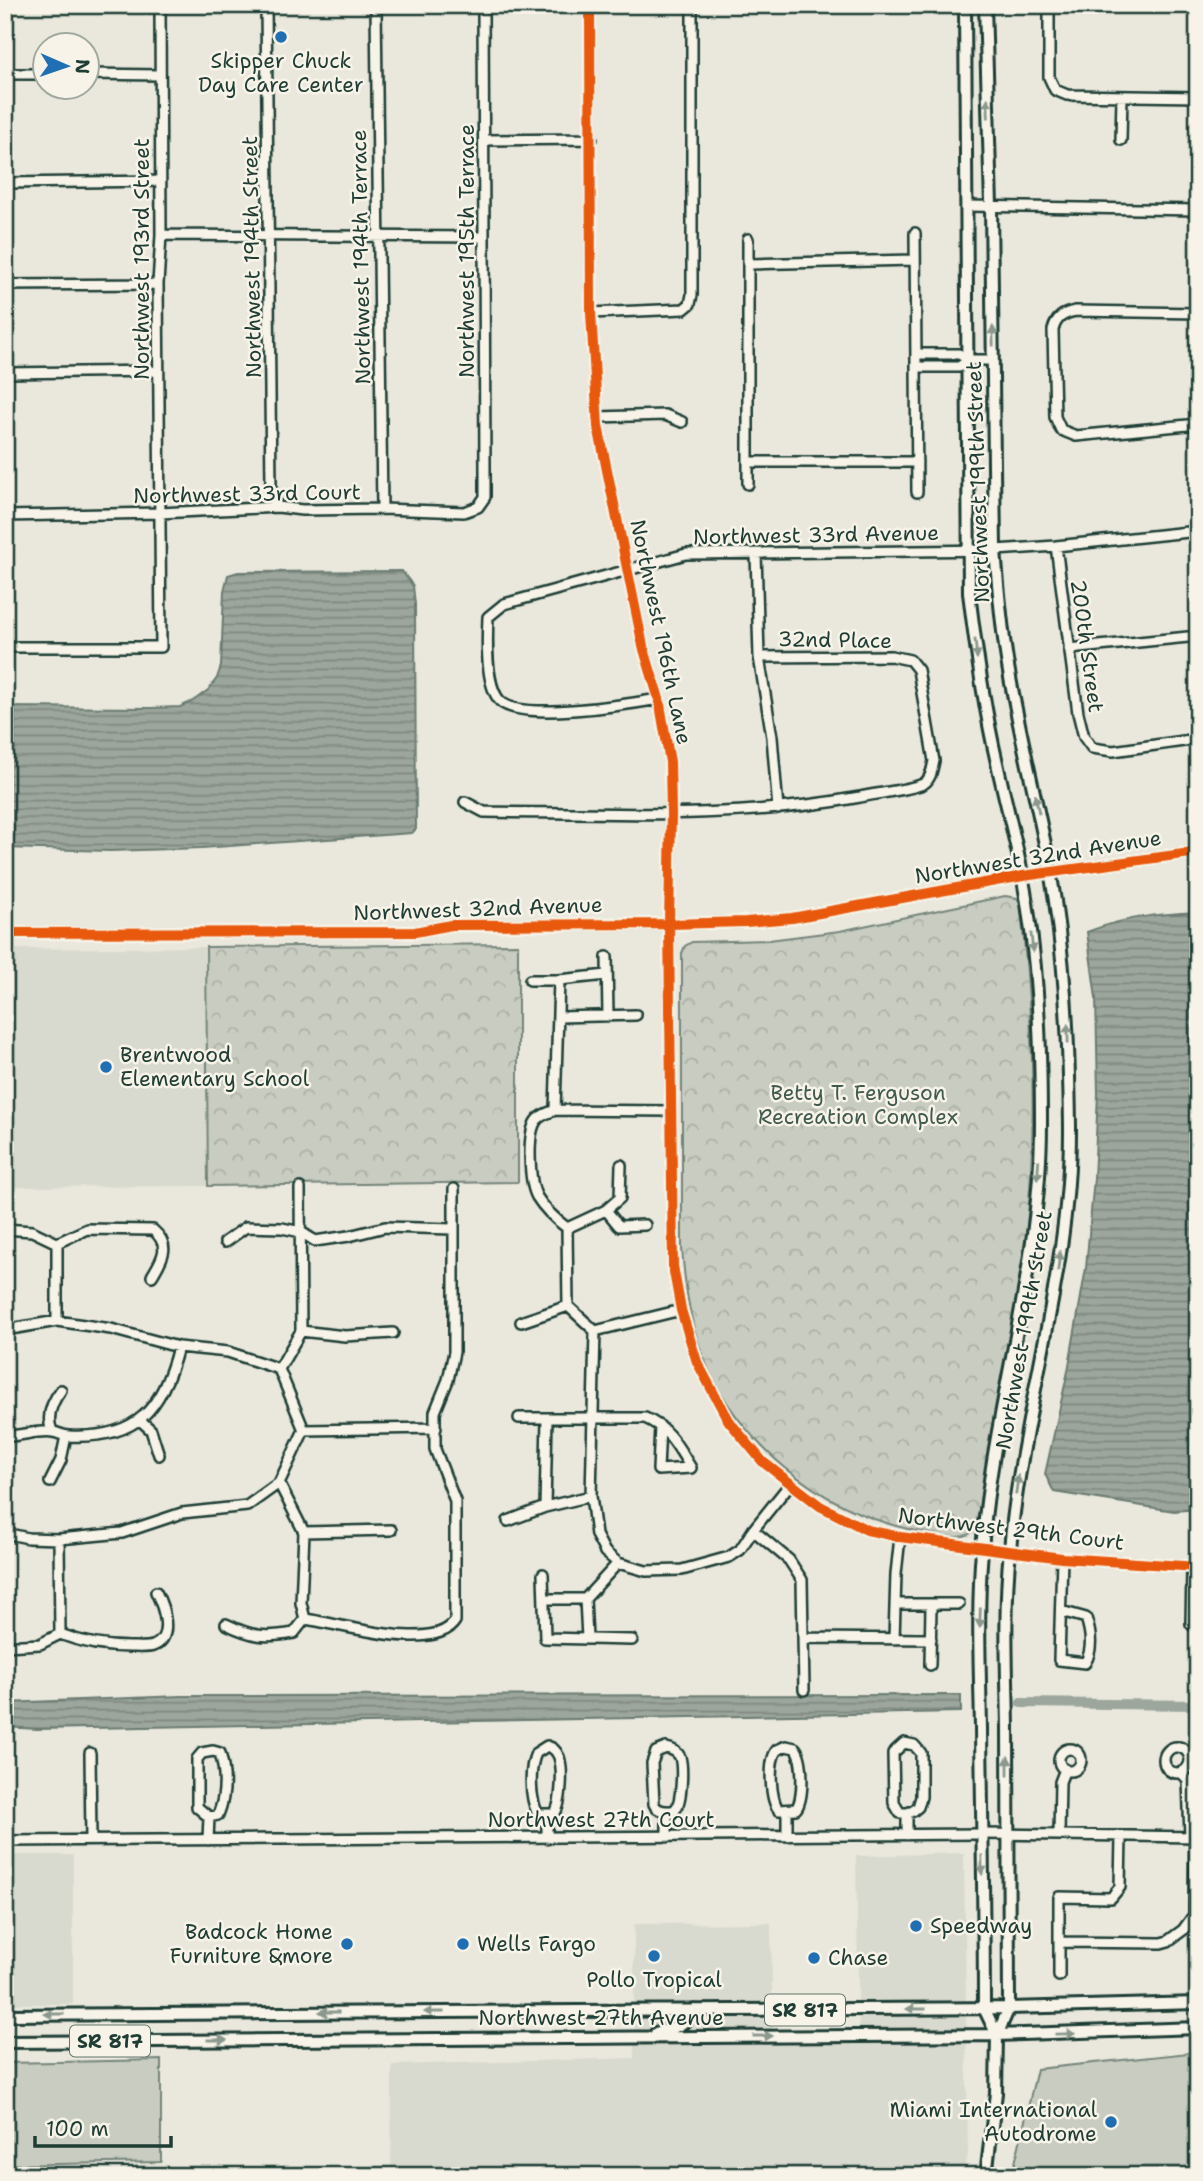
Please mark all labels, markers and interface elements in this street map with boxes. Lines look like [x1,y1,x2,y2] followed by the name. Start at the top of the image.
[273,29,289,45] marker: Skipper Chuck Day Care Center
[32,32,102,102] north arrow
[198,47,364,99] place label: Skipper Chuck Day Care Center
[70,59,95,75] text: N
[982,97,993,119] one-way arrow
[453,124,481,378] street label: Northwest 195th Terrace
[345,129,377,385] street label: Northwest 194th Terrace
[236,136,268,378] street label: Northwest 194th Street
[128,138,156,380] street label: Northwest 193rd Street
[987,324,998,346] one-way arrow
[960,361,996,603] street label: Northwest 199th Street
[133,478,361,510] street label: Northwest 33rd Court
[623,517,699,747] street label: Northwest 196th Lane
[693,519,939,551] street label: Northwest 33rd Avenue
[1064,578,1110,714] street label: 200th Street
[778,625,892,655] street label: 32nd Place
[970,638,981,660] one-way arrow
[1031,793,1042,815] one-way arrow
[913,824,1163,890] street label: Northwest 32nd Avenue
[353,891,603,927] street label: Northwest 32nd Avenue
[1027,932,1038,954] one-way arrow
[1063,1023,1074,1045] one-way arrow
[120,1041,310,1093] place label: Brentwood Elementary School
[98,1059,114,1075] marker: Brentwood Elementary School
[758,1079,958,1131] park label: Betty T. Ferguson Recreation Complex
[1033,1160,1044,1182] one-way arrow
[989,1208,1059,1452] street label: Northwest 199th Street
[1053,1250,1064,1272] one-way arrow
[1012,1474,1023,1496] one-way arrow
[896,1501,1126,1557] street label: Northwest 29th Court
[974,1607,986,1629] one-way arrow
[1002,1755,1014,1777] one-way arrow
[487,1806,715,1834] street label: Northwest 27th Court
[976,1854,988,1876] one-way arrow
[930,1912,1032,1940] place label: Speedway
[170,1918,333,1970] place label: Badcock Home Furniture &more
[908,1918,924,1934] marker: Speedway
[477,1930,596,1958] place label: Wells Fargo
[339,1936,355,1952] marker: Badcock Home Furniture &more
[455,1936,471,1952] marker: Wells Fargo
[828,1944,888,1972] place label: Chase
[646,1948,662,1964] marker: Pollo Tropical
[806,1950,822,1966] marker: Chase
[586,1966,723,1994] place label: Pollo Tropical
[765,1994,845,2026] road number: SR 817
[905,2003,927,2015] one-way arrow
[478,2004,724,2032] street label: Northwest 27th Avenue
[423,2006,445,2018] one-way arrow
[318,2007,340,2018] one-way arrow
[42,2008,64,2020] one-way arrow
[70,2025,150,2056] road number: SR 817
[1054,2028,1076,2040] one-way arrow
[752,2030,774,2042] one-way arrow
[206,2034,228,2046] one-way arrow
[889,2096,1098,2148] place label: Miami International Autodrome
[35,2104,172,2148] scale bar
[1103,2114,1119,2130] marker: Miami International Autodrome
[46,2115,109,2143] text: 100 m

